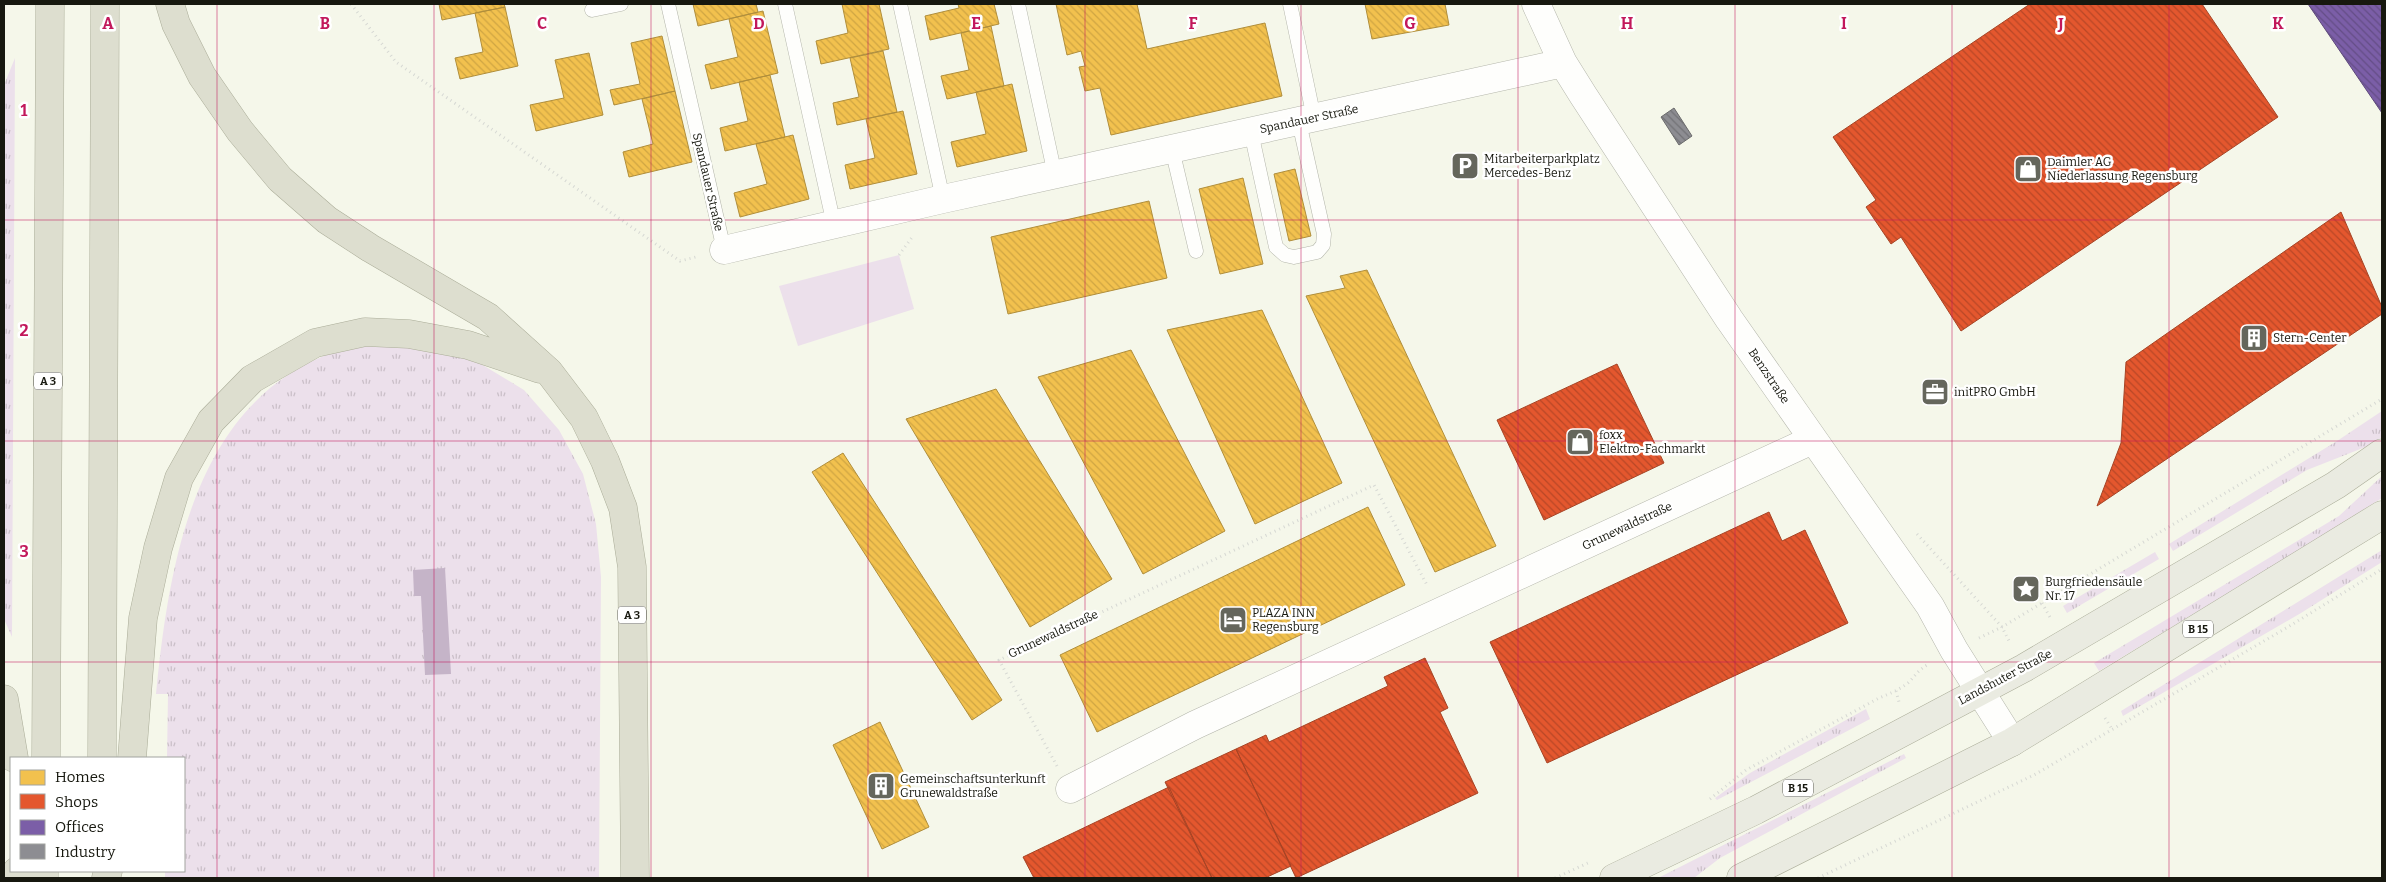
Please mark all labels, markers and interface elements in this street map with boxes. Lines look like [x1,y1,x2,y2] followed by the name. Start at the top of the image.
[102,14,114,33] text: A
[320,14,330,33] text: B
[537,14,547,33] text: C
[753,14,765,33] text: D
[971,14,981,33] text: E
[1189,14,1198,33] text: F
[1404,14,1416,33] text: G
[1621,14,1634,33] text: H
[1841,14,1847,33] text: I
[2057,14,2064,33] text: J
[2272,14,2284,33] text: K
[21,101,28,120] text: 1
[1258,102,1360,136] street label: Spandauer Straße
[690,131,726,233] street label: Spandauer Straße
[1450,151,1480,181] parking icon: Mitarbeiterparkplatz Mercedes-Benz
[1484,152,1600,180] place label: Mitarbeiterparkplatz Mercedes-Benz
[2013,154,2043,184] shop icon: Daimler AG Niederlassung Regensburg
[2047,155,2198,183] place label: Daimler AG Niederlassung Regensburg
[19,321,29,340] text: 2
[2239,323,2269,353] building icon: Stern-Center
[2273,331,2347,345] place label: Stern-Center
[1746,346,1792,406] street label: Benzstraße
[34,372,62,390] road number: A 3
[1920,377,1950,407] office icon: initPRO GmbH
[1954,385,2036,399] place label: initPRO GmbH
[1565,427,1595,457] shop icon: foxx Elektro-Fachmarkt
[1599,428,1706,456] place label: foxx Elektro-Fachmarkt
[1580,499,1674,553] street label: Grunewaldstraße
[19,542,29,561] text: 3
[2011,574,2041,604] place icon: Burgfriedensäule Nr. 17
[2045,575,2142,603] place label: Burgfriedensäule Nr. 17
[1218,605,1248,635] hotel icon: PLAZA INN Regensburg
[618,606,646,624] road number: A 3
[1252,606,1319,634] place label: PLAZA INN Regensburg
[1006,607,1100,661] street label: Grunewaldstraße
[2183,620,2213,638] road number: B 15
[1956,646,2054,708] street label: Landshuter Straße
[10,757,185,872] legend
[55,768,105,786] text: Homes
[866,771,896,801] building icon: Gemeinschaftsunterkunft Grunewaldstraße
[900,772,1046,800] place label: Gemeinschaftsunterkunft Grunewaldstraße
[1783,780,1813,796] road number: B 15
[55,793,98,811] text: Shops
[55,818,104,836] text: Offices
[55,843,115,861] text: Industry

